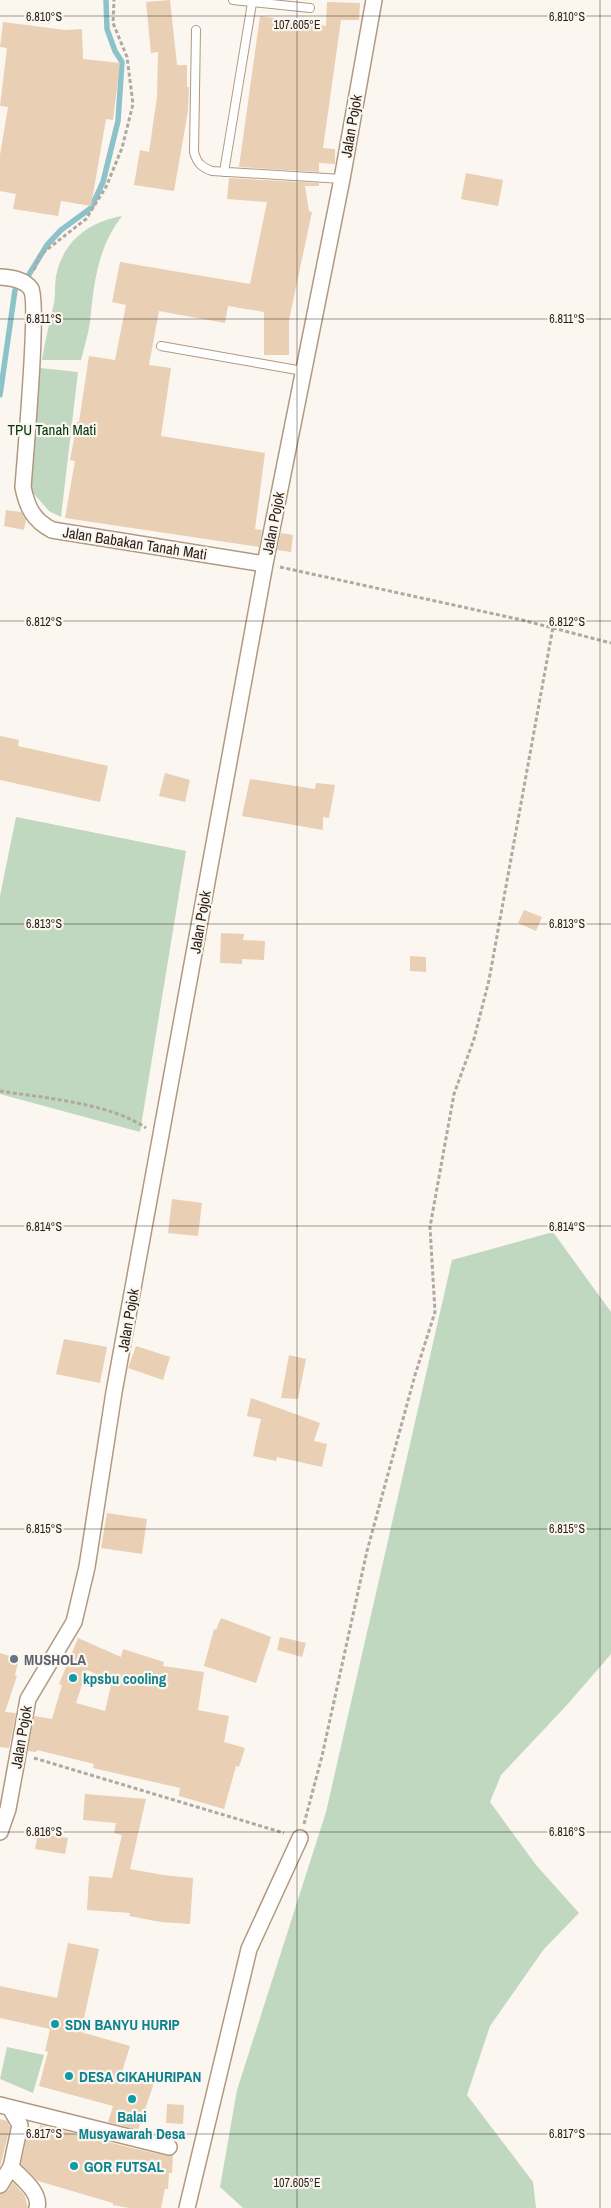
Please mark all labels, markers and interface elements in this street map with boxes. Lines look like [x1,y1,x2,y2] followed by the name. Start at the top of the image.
[26,9,62,25] text: 6.810°S
[549,9,585,25] text: 6.810°S
[274,17,320,33] text: 107.605°E
[335,92,367,159] street label: Jalan Pojok
[26,311,62,327] text: 6.811°S
[549,311,585,327] text: 6.811°S
[8,419,96,440] park label: TPU Tanah Mati
[257,489,290,556] street label: Jalan Pojok
[61,521,209,565] street label: Jalan Babakan Tanah Mati
[26,614,62,630] text: 6.812°S
[549,614,585,630] text: 6.812°S
[184,888,216,955] street label: Jalan Pojok
[26,916,62,932] text: 6.813°S
[549,916,585,932] text: 6.813°S
[26,1219,62,1235] text: 6.814°S
[549,1219,585,1235] text: 6.814°S
[112,1286,144,1353] street label: Jalan Pojok
[26,1521,62,1537] text: 6.815°S
[549,1521,585,1537] text: 6.815°S
[24,1649,86,1670] place label: MUSHOLA
[8,1653,20,1665] marker: MUSHOLA
[83,1668,167,1689] place label: kpsbu cooling
[67,1672,79,1684] marker: kpsbu cooling
[5,1703,37,1770] street label: Jalan Pojok
[26,1824,62,1840] text: 6.816°S
[549,1824,585,1840] text: 6.816°S
[65,2014,180,2035] place label: SDN BANYU HURIP
[49,2018,61,2030] marker: SDN BANYU HURIP
[79,2066,201,2087] place label: DESA CIKAHURIPAN
[63,2070,75,2082] marker: DESA CIKAHURIPAN
[126,2093,138,2105] marker: Balai Musyawarah Desa
[79,2106,185,2144] place label: Balai Musyawarah Desa
[26,2126,62,2142] text: 6.817°S
[549,2126,585,2142] text: 6.817°S
[84,2156,164,2177] place label: GOR FUTSAL
[68,2160,80,2172] marker: GOR FUTSAL
[274,2175,320,2191] text: 107.605°E

